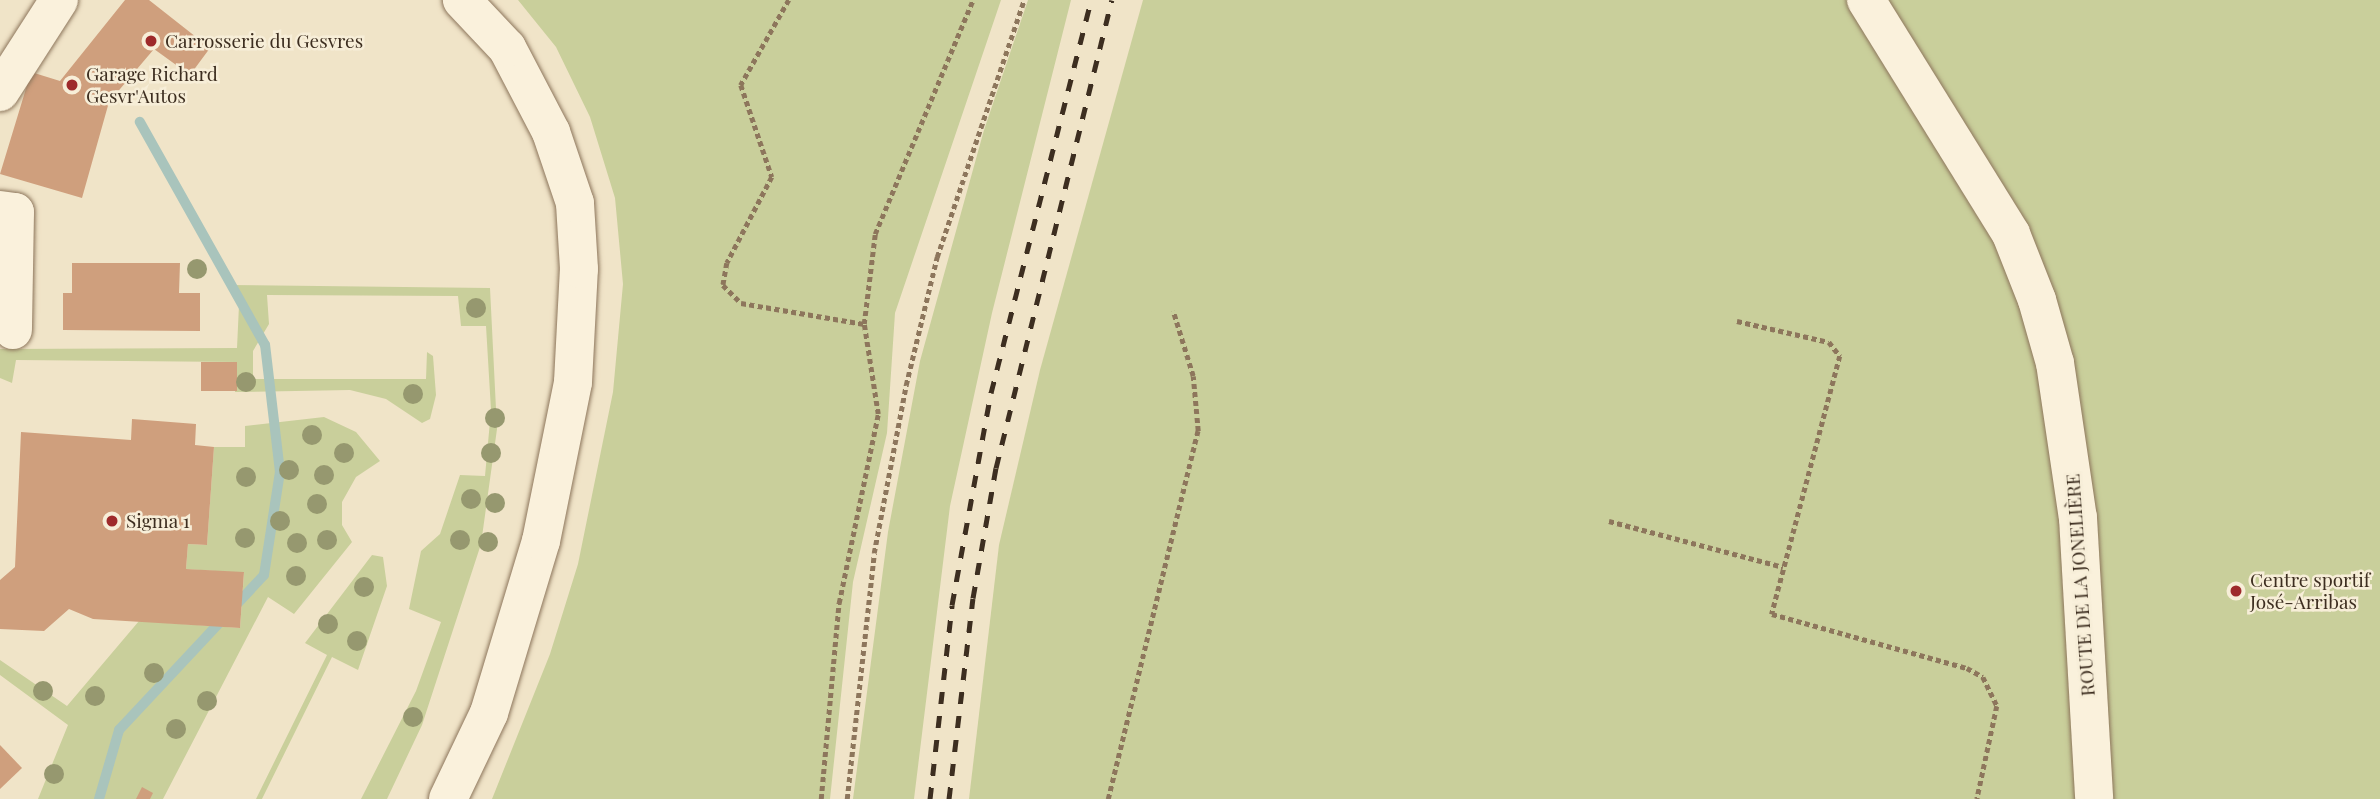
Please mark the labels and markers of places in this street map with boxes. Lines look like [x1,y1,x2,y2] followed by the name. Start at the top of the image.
[165,30,363,52] place label: Carrosserie du Gesvres
[143,33,159,49] marker: Carrosserie du Gesvres
[86,63,218,107] place label: Garage Richard Gesvr'Autos
[64,77,80,93] marker: Garage Richard Gesvr'Autos
[126,510,190,532] place label: Sigma 1
[104,513,120,529] marker: Sigma 1
[2250,569,2370,613] place label: Centre sportif José-Arribas
[2228,583,2244,599] marker: Centre sportif José-Arribas

